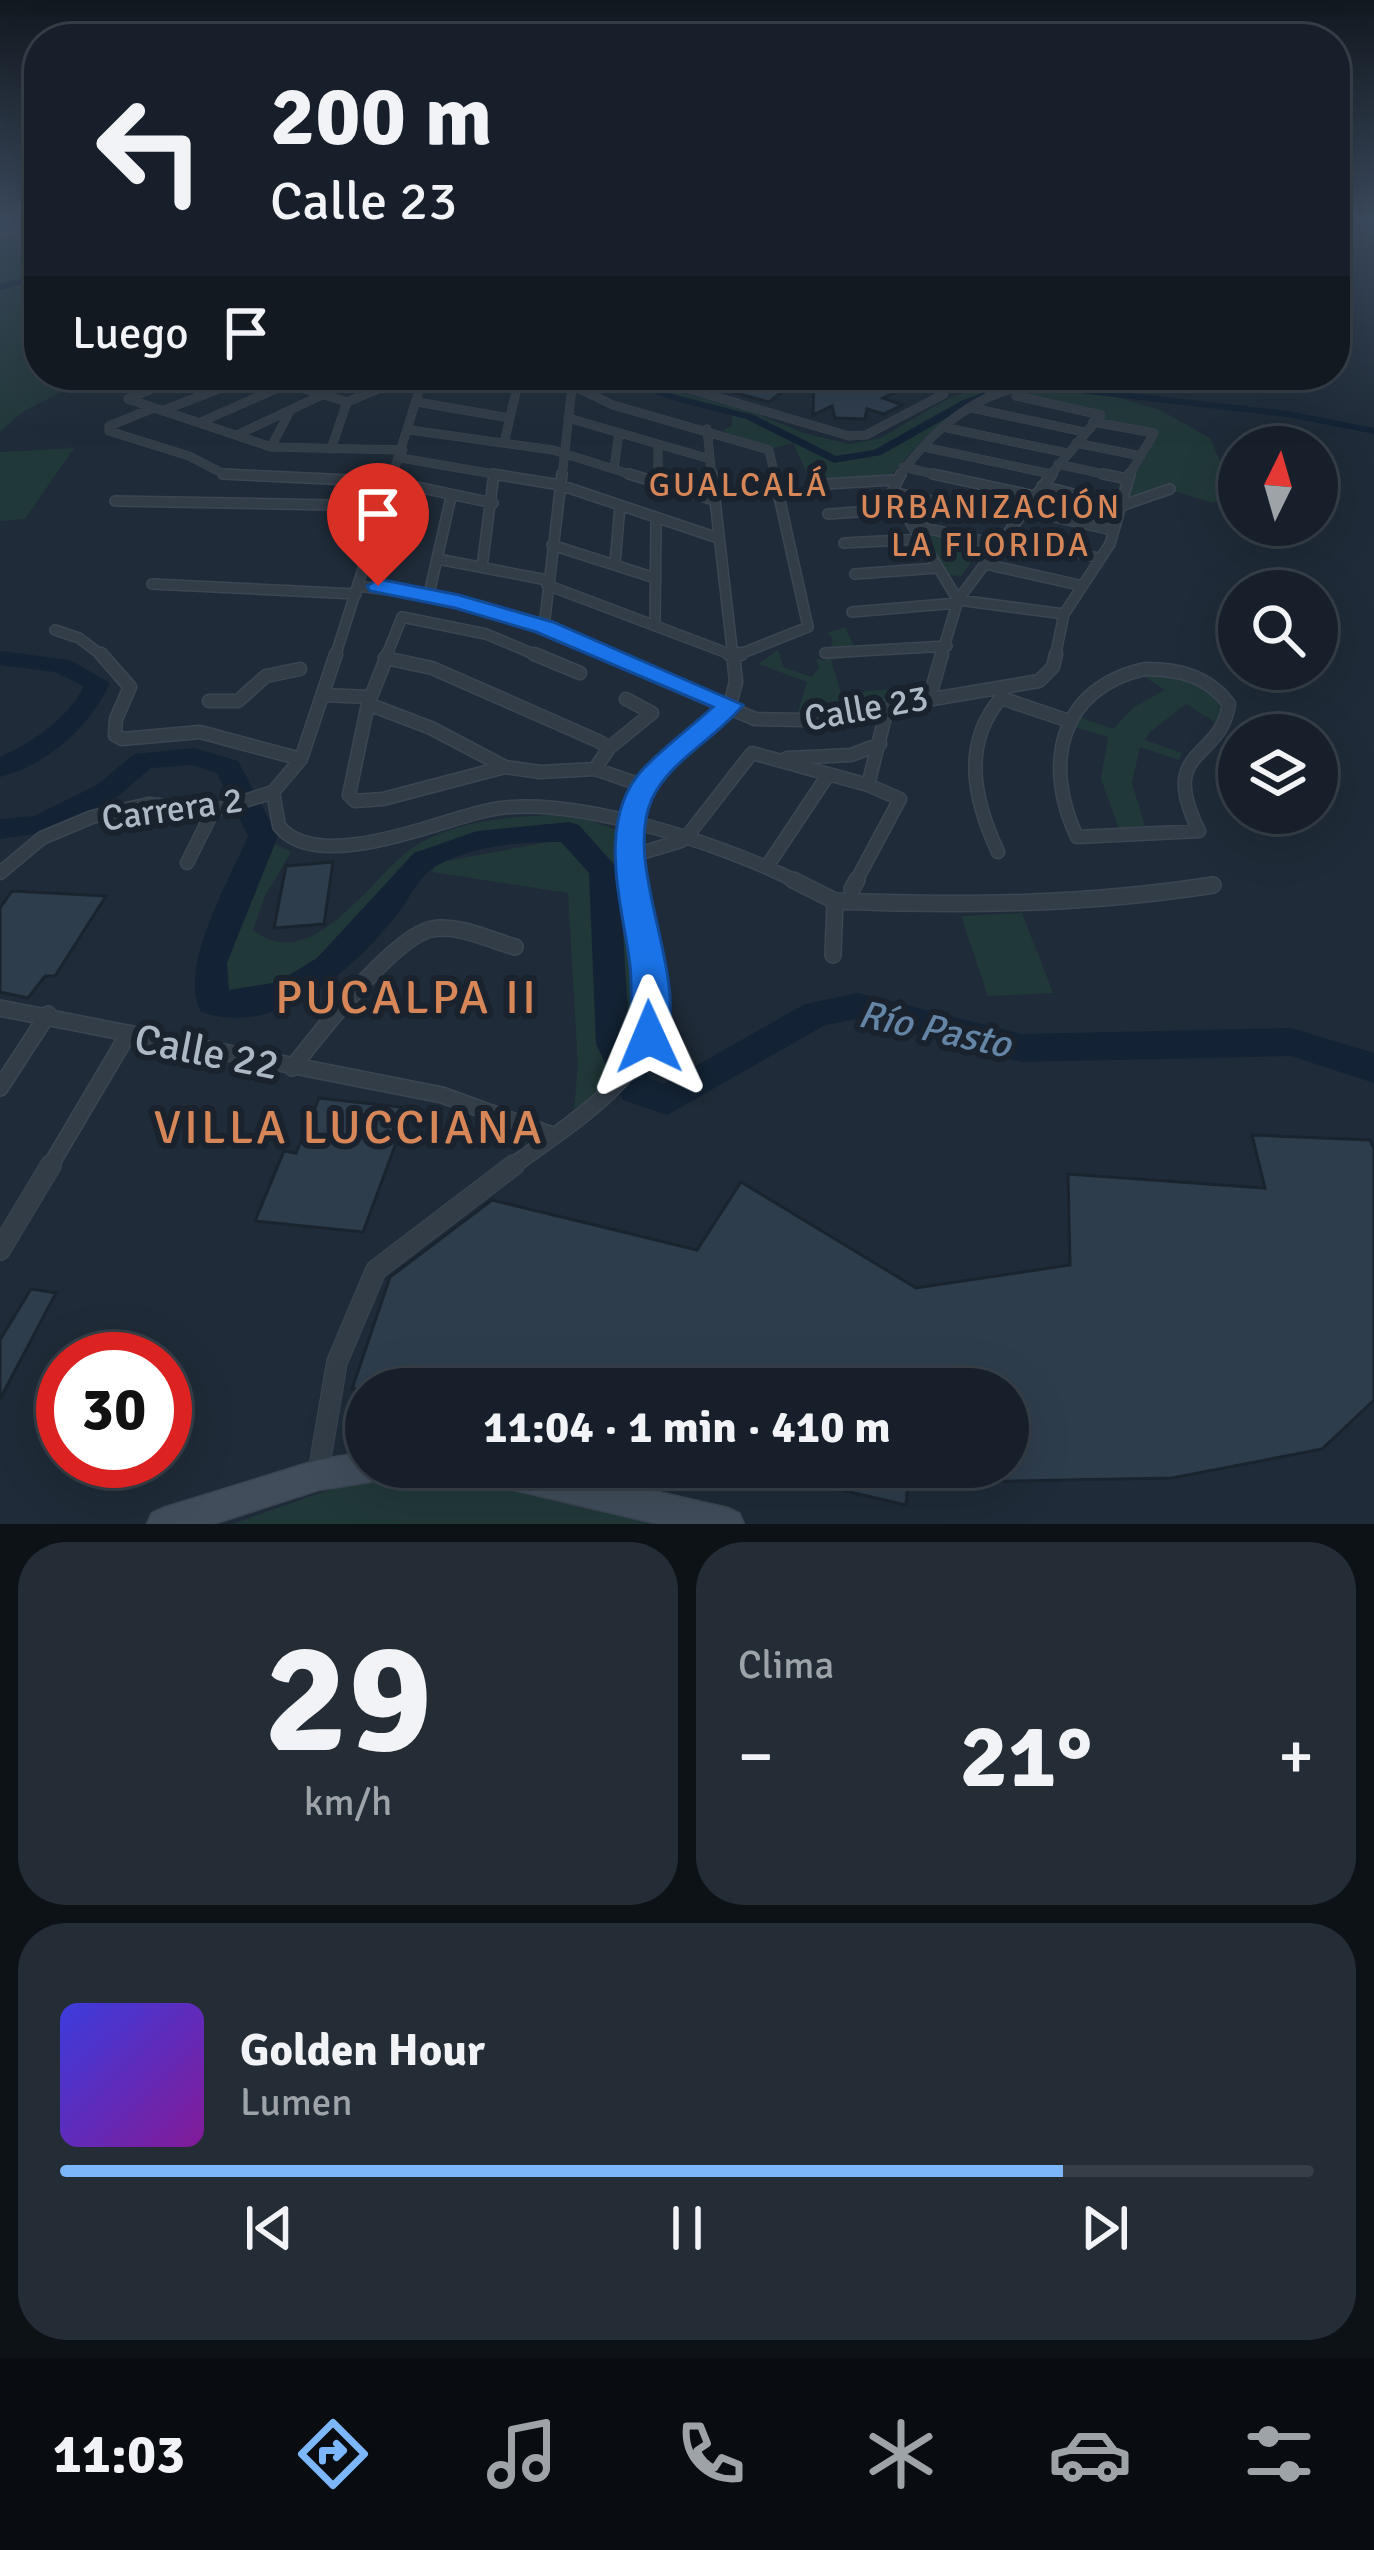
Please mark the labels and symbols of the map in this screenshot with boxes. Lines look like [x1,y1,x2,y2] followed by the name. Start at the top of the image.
[1218,426,1338,546] north arrow
[327,463,429,586] pin
[649,465,829,506] district label: GUALCALÁ
[860,487,1122,566] district label: URBANIZACIÓN LA FLORIDA
[801,675,932,741] street label: Calle 23
[99,777,246,842] street label: Carrera 2
[275,968,539,1027] district label: PUCALPA II
[586,974,712,1100] position arrow
[854,989,1017,1069] water label: Río Pasto
[130,1014,283,1091] street label: Calle 22
[153,1098,545,1157] district label: VILLA LUCCIANA
[36,1332,192,1488] speed limit sign: 30

